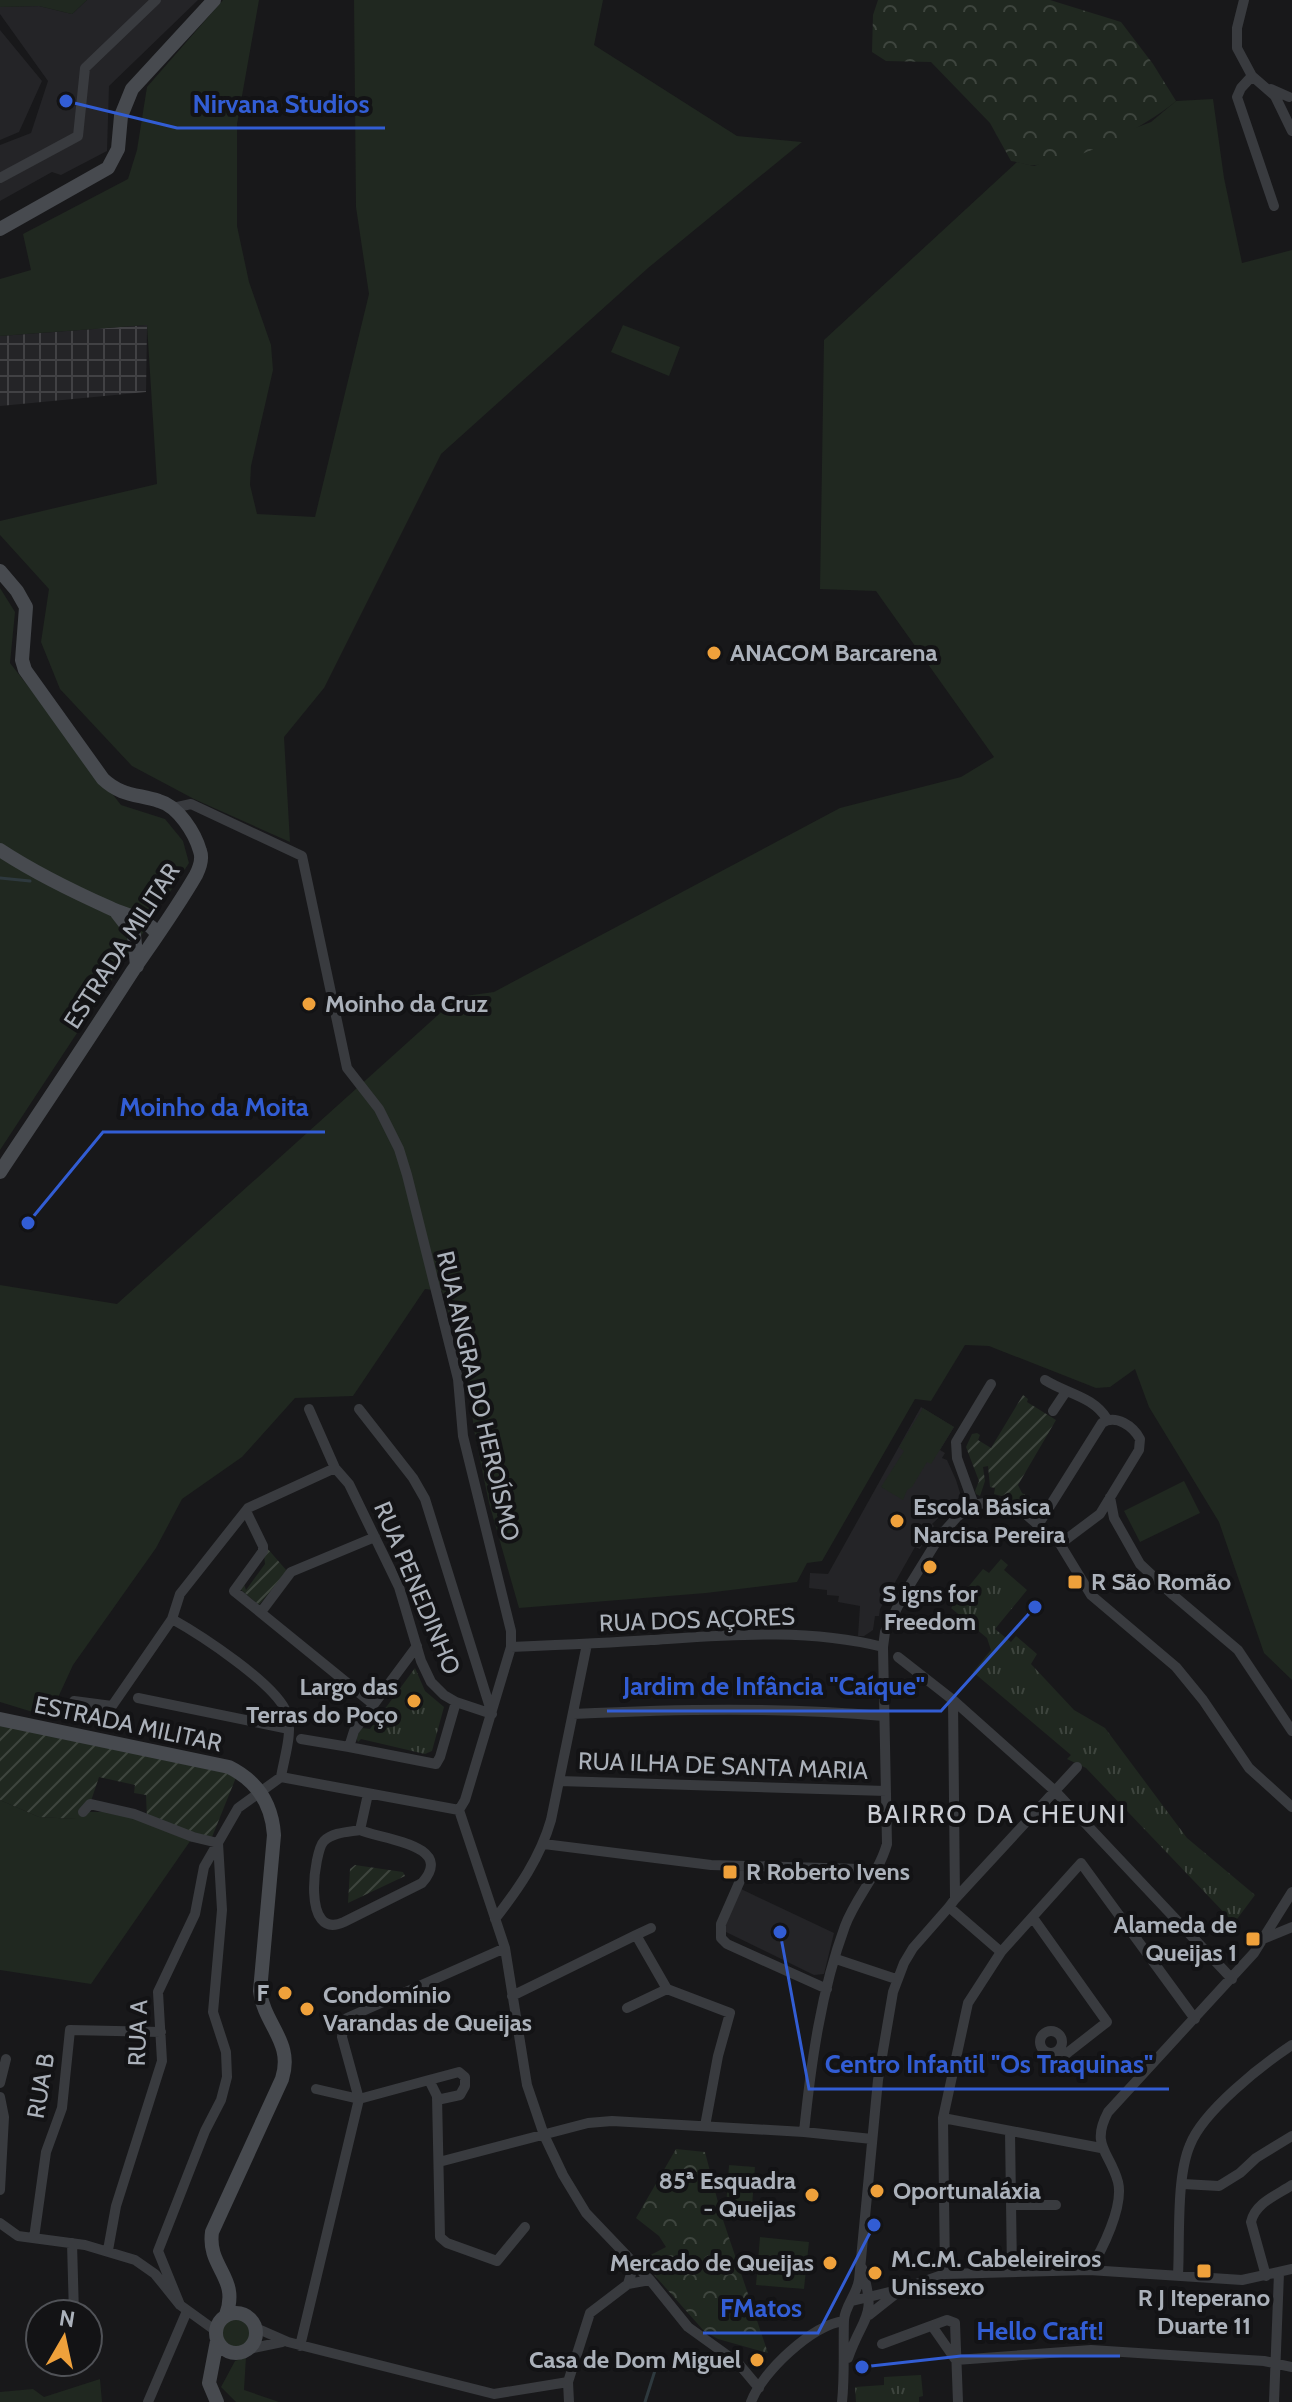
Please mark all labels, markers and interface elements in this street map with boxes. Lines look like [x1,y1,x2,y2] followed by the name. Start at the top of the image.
[177,78,385,128] callout: Nirvana Studios
[193,88,369,120] text: Nirvana Studios
[730,638,937,667] place label: ANACOM Barcarena
[705,644,723,662] marker: ANACOM Barcarena
[57,857,186,1034] street label: ESTRADA MILITAR
[325,989,488,1018] place label: Moinho da Cruz
[300,995,318,1013] marker: Moinho da Cruz
[103,1082,325,1132] callout: Moinho da Moita
[119,1091,309,1123] text: Moinho da Moita
[431,1248,526,1544] street label: RUA ANGRA DO HEROÍSMO
[913,1492,1066,1549] place label: Escola Básica Narcisa Pereira
[368,1497,467,1679] street label: RUA PENEDINHO
[888,1512,906,1530] marker: Escola Básica Narcisa Pereira
[921,1558,939,1576] marker: S igns for Freedom
[1091,1567,1231,1596] place label: R São Romão
[1066,1573,1084,1591] marker: R São Romão
[882,1579,978,1636] place label: S igns for Freedom
[598,1602,796,1637] street label: RUA DOS AÇORES
[607,1661,941,1711] callout: Jardim de Infância "Caíque"
[622,1670,925,1702] text: Jardim de Infância "Caíque"
[246,1672,398,1729] place label: Largo das Terras do Poço
[32,1689,225,1758] street label: ESTRADA MILITAR
[405,1692,423,1710] marker: Largo das Terras do Poço
[578,1746,869,1785] street label: RUA ILHA DE SANTA MARIA
[867,1798,1127,1830] district label: BAIRRO DA CHEUNI
[746,1857,910,1886] place label: R Roberto Ivens
[721,1863,739,1881] marker: R Roberto Ivens
[1114,1910,1237,1967] place label: Alameda de Queijas 1
[1244,1930,1262,1948] marker: Alameda de Queijas 1
[256,1978,269,2007] place label: F
[323,1980,532,2037] place label: Condomínio Varandas de Queijas
[276,1984,294,2002] marker: F
[122,1999,153,2067] street label: RUA A
[298,2000,316,2018] marker: Condomínio Varandas de Queijas
[809,2039,1169,2089] callout: Centro Infantil "Os Traquinas"
[825,2048,1153,2080] text: Centro Infantil "Os Traquinas"
[20,2051,61,2121] street label: RUA B
[658,2166,796,2223] place label: 85ª Esquadra - Queijas
[893,2176,1041,2205] place label: Oportunaláxia
[868,2182,886,2200] marker: Oportunaláxia
[803,2186,821,2204] marker: 85ª Esquadra - Queijas
[891,2244,1101,2301] place label: M.C.M. Cabeleireiros Unissexo
[610,2248,814,2277] place label: Mercado de Queijas
[821,2254,839,2272] marker: Mercado de Queijas
[1195,2262,1213,2280] marker: R J Iteperano Duarte 11
[866,2264,884,2282] marker: M.C.M. Cabeleireiros Unissexo
[703,2283,818,2333] callout: FMatos
[1138,2283,1271,2340] place label: R J Iteperano Duarte 11
[720,2292,802,2324] text: FMatos
[24,2298,104,2378] north arrow
[57,2304,77,2333] text: N
[961,2306,1120,2356] callout: Hello Craft!
[976,2315,1104,2347] text: Hello Craft!
[529,2345,741,2374] place label: Casa de Dom Miguel
[748,2351,766,2369] marker: Casa de Dom Miguel

